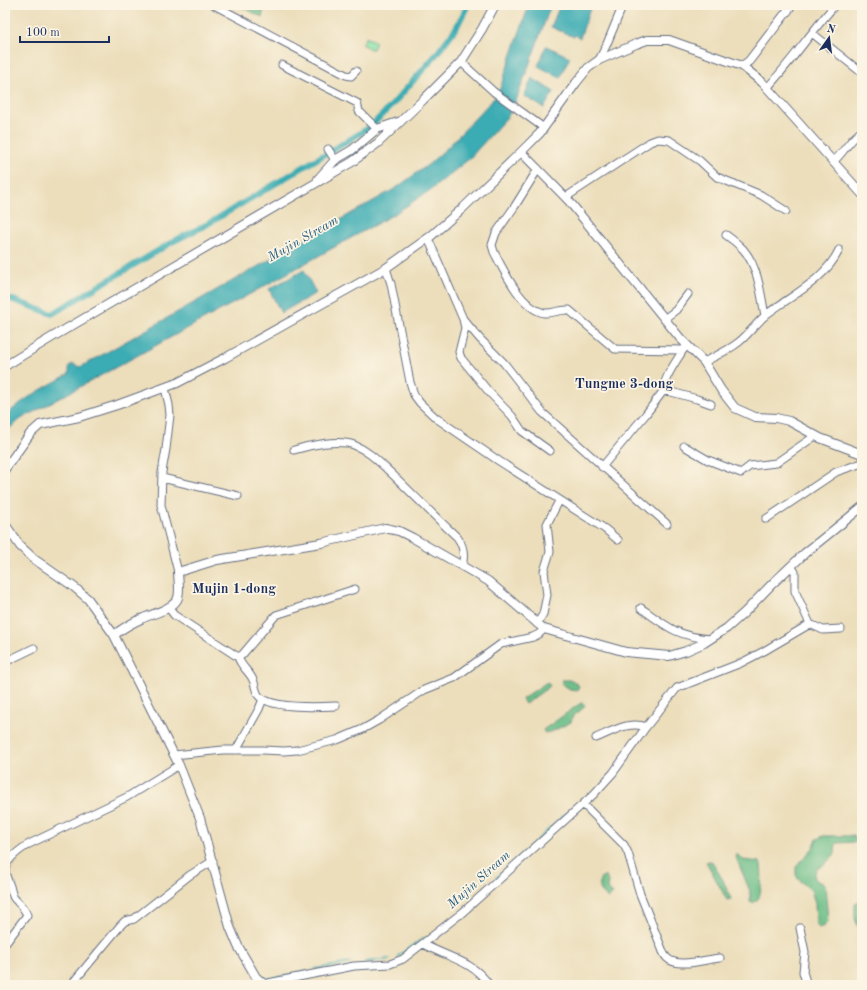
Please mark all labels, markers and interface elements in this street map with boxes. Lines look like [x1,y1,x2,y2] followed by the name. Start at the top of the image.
[20,18,109,44] scale bar
[809,18,849,58] north arrow
[826,23,837,36] text: N
[26,27,60,39] text: 100 m
[265,213,341,265] water label: Mujin Stream
[575,377,673,391] district label: Tungme 3-dong
[192,582,276,596] district label: Mujin 1-dong
[444,848,513,912] water label: Mujin Stream

